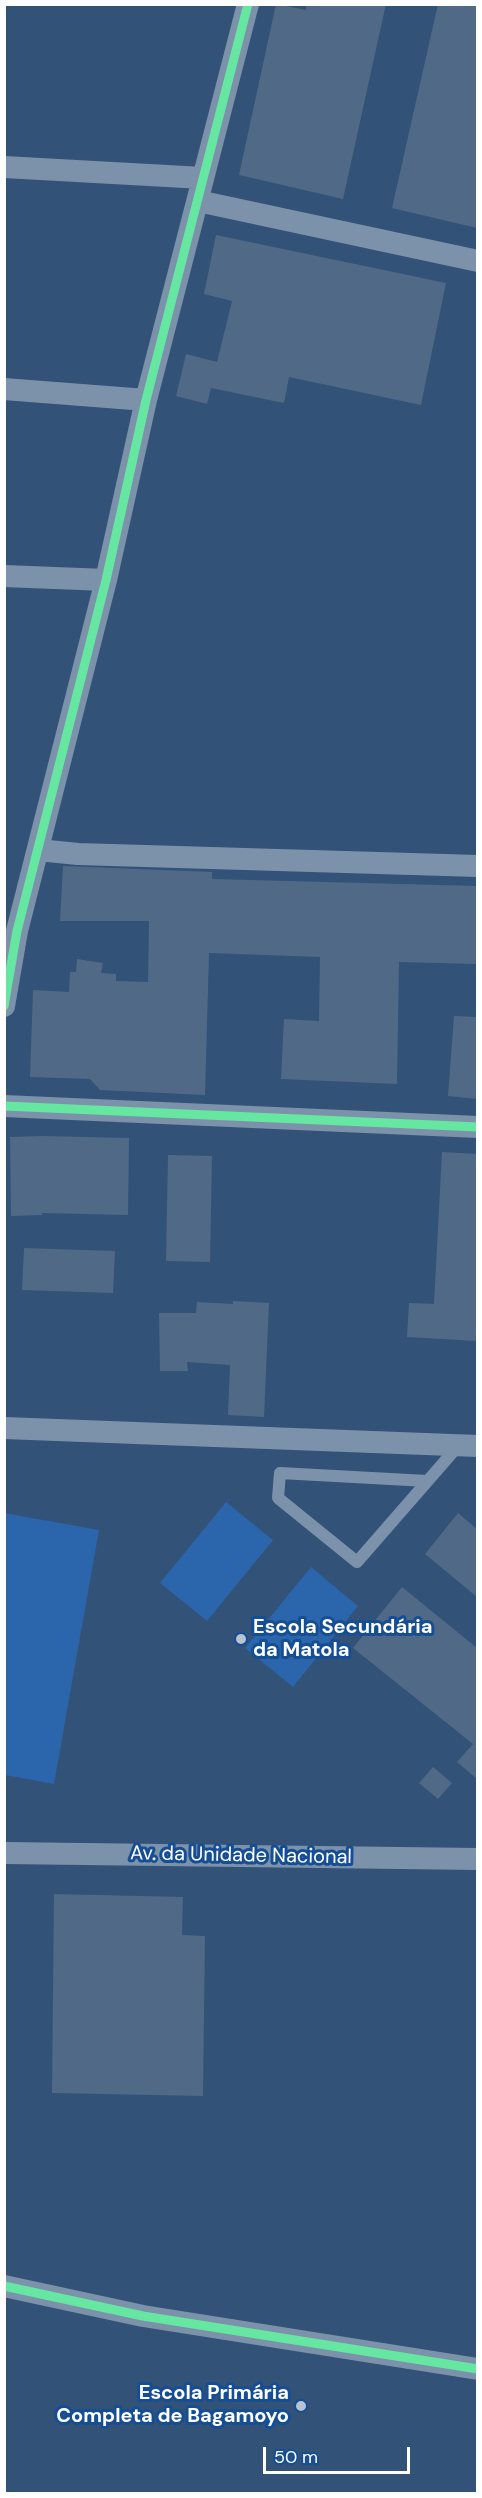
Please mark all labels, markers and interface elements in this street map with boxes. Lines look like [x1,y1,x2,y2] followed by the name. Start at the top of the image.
[253,1616,433,1663] place label: Escola Secundária da Matola
[234,1632,248,1646] marker: Escola Secundária da Matola
[130,1842,352,1870] street label: Av. da Unidade Nacional
[56,2382,289,2429] place label: Escola Primária Completa de Bagamoyo
[294,2399,308,2413] marker: Escola Primária Completa de Bagamoyo
[266,2435,413,2473] scale bar
[274,2445,318,2469] text: 50 m

